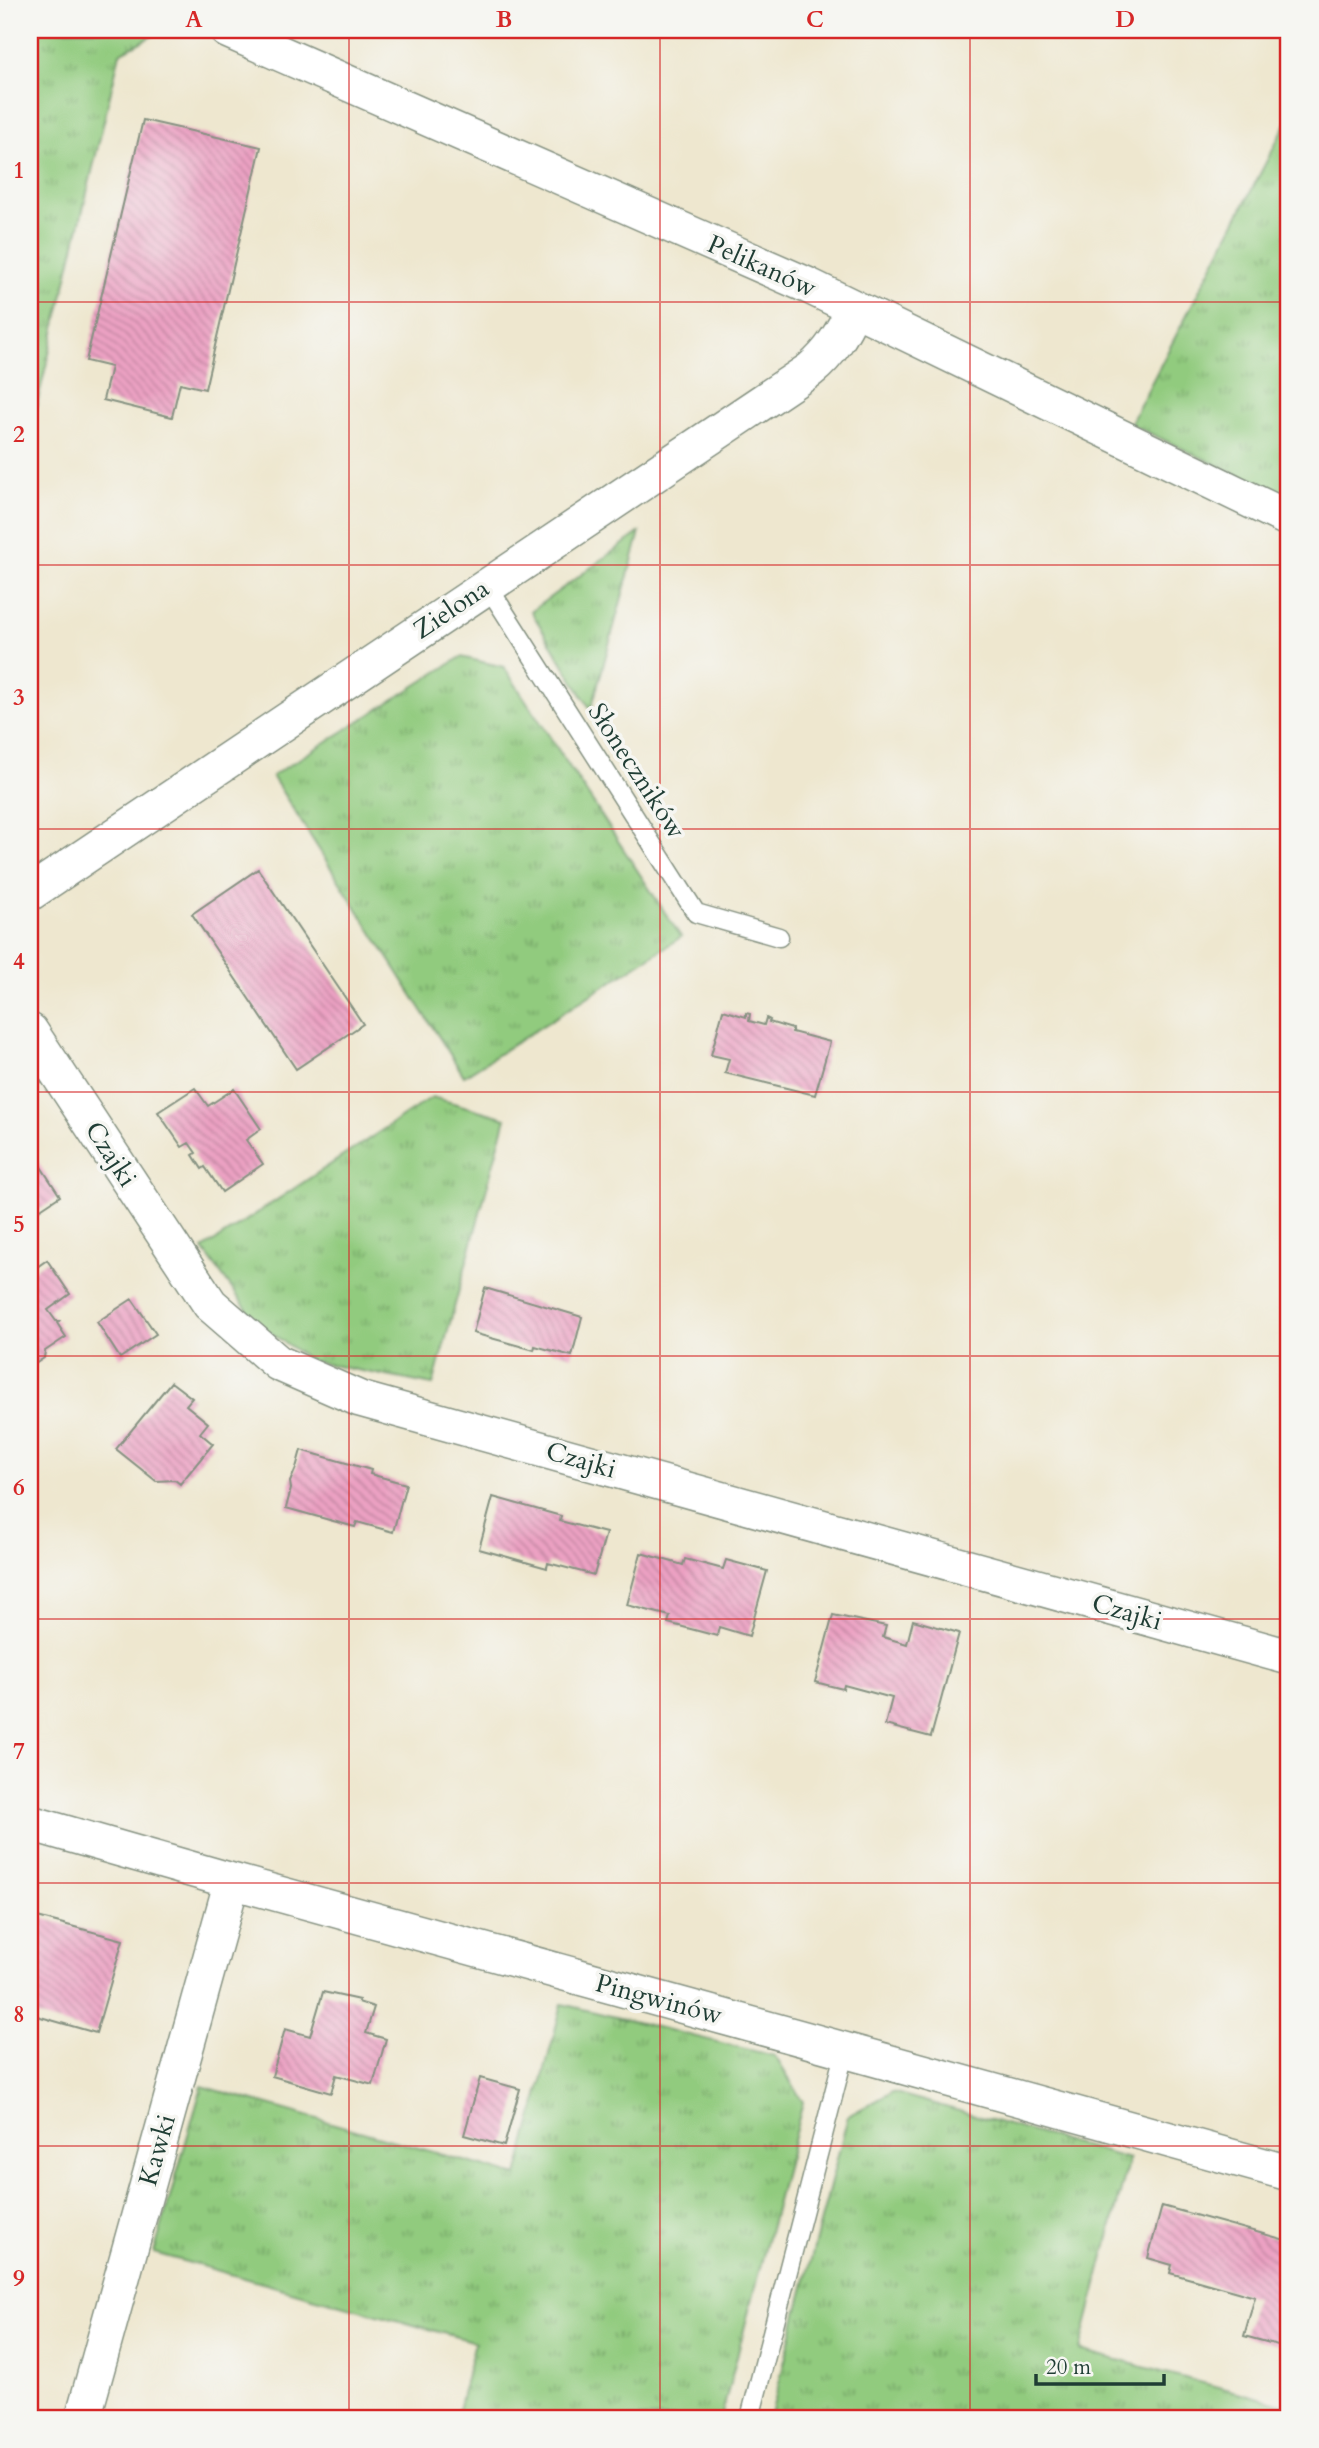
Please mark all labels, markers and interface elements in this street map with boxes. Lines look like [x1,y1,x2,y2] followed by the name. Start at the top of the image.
[185,4,203,35] text: A
[496,4,512,35] text: B
[806,4,824,35] text: C
[1115,4,1135,35] text: D
[13,155,25,186] text: 1
[702,226,822,306] street label: Pelikanów
[13,419,25,450] text: 2
[406,571,496,647] street label: Zielona
[13,682,25,713] text: 3
[580,696,694,846] street label: Słoneczników
[13,946,25,977] text: 4
[77,1115,145,1193] street label: Czajki
[13,1209,25,1240] text: 5
[542,1433,620,1487] street label: Czajki
[13,1472,25,1503] text: 6
[1088,1585,1166,1639] street label: Czajki
[13,1736,25,1767] text: 7
[592,1965,726,2033] street label: Pingwinów
[13,1999,25,2030] text: 8
[130,2110,184,2190] street label: Kawki
[13,2263,25,2294] text: 9
[1036,2343,1163,2387] scale bar
[1046,2353,1091,2382] text: 20 m

